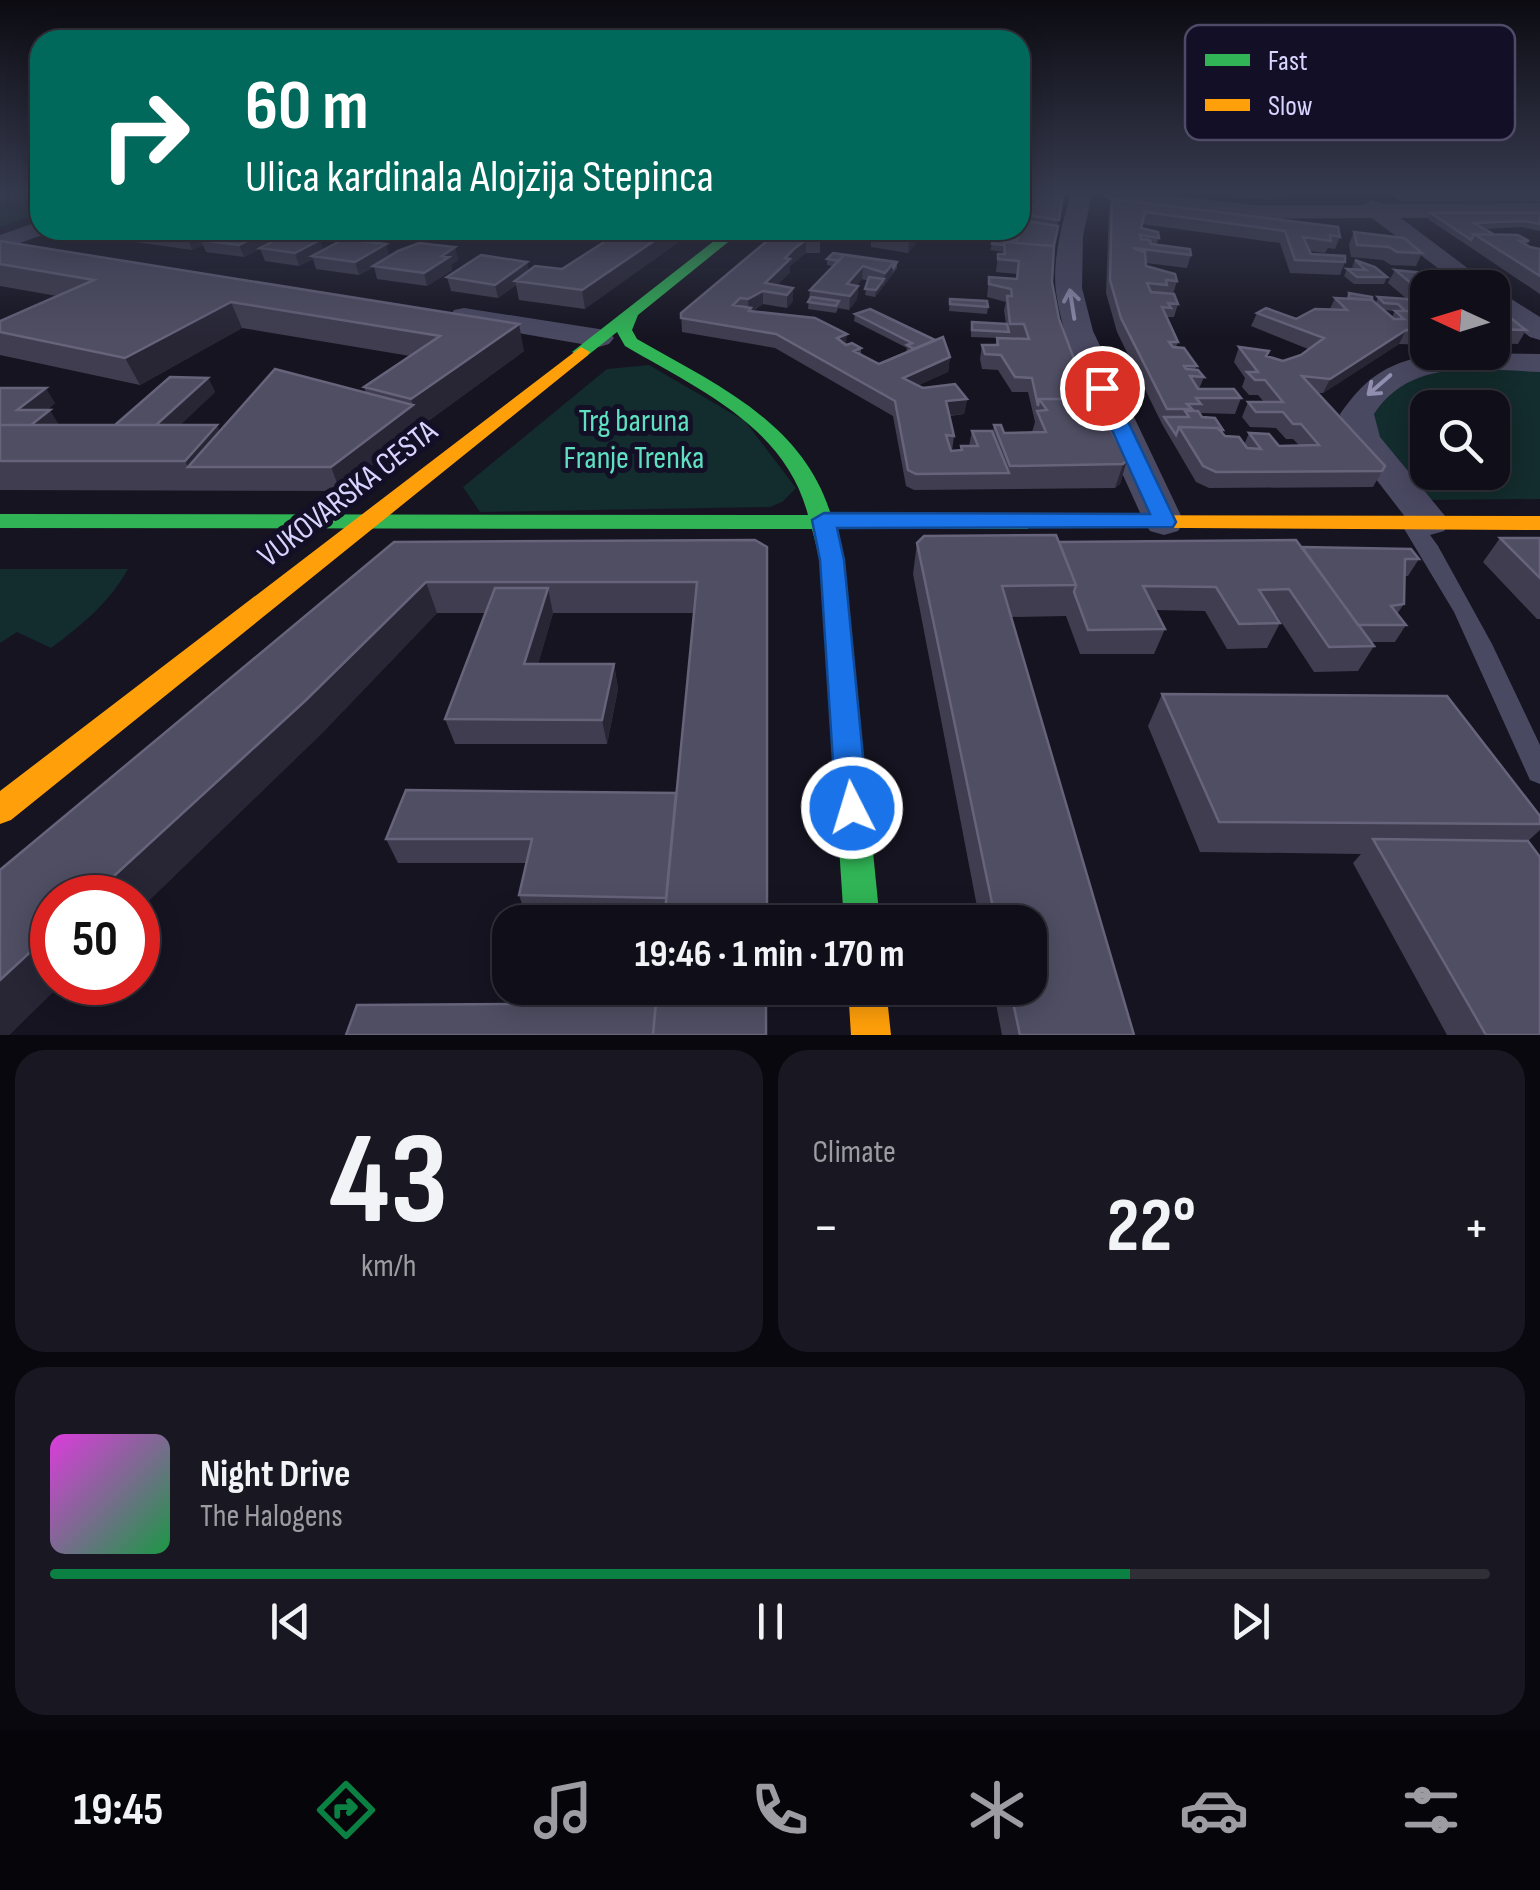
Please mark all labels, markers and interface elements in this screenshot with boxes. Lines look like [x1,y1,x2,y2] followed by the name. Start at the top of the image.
[1185,25,1515,140] legend
[1268,45,1307,78] text: Fast
[245,65,369,149] text: 60 m
[80,70,210,200] icon: right
[1268,90,1313,123] text: Slow
[245,150,714,205] text: Ulica kardinala Alojzija Stepinca
[1410,270,1510,370] north arrow
[1410,270,1510,490] map controls
[1063,288,1081,320] one-way arrow
[1060,346,1145,431] pin
[1075,361,1130,416] icon: arrive
[1366,374,1392,396] one-way arrow
[1410,390,1510,490] button: search
[564,402,704,478] park label: Trg baruna Franje Trenka
[251,412,446,576] street label: VUKOVARSKA CESTA
[800,756,904,860] position arrow
[30,875,160,1005] speed limit sign: 50
[635,932,904,977] text: 19:46 · 1 min · 170 m
[329,1104,448,1260] text: 43
[813,1133,896,1172] text: Climate
[1107,1182,1196,1273] text: 22°
[813,1195,839,1262] text: −
[1463,1195,1490,1262] text: +
[361,1247,416,1286] text: km/h
[200,1452,351,1497] text: Night Drive
[200,1497,343,1536] text: The Halogens
[263,1594,318,1649] icon: previous
[743,1594,798,1649] icon: pause
[1223,1594,1278,1649] icon: next
[311,1775,381,1845] icon: directions
[528,1775,598,1845] icon: music
[745,1775,815,1845] icon: phone
[962,1775,1032,1845] icon: climate
[1179,1775,1249,1845] icon: car
[1396,1775,1466,1845] icon: filters
[74,1783,163,1838] text: 19:45

